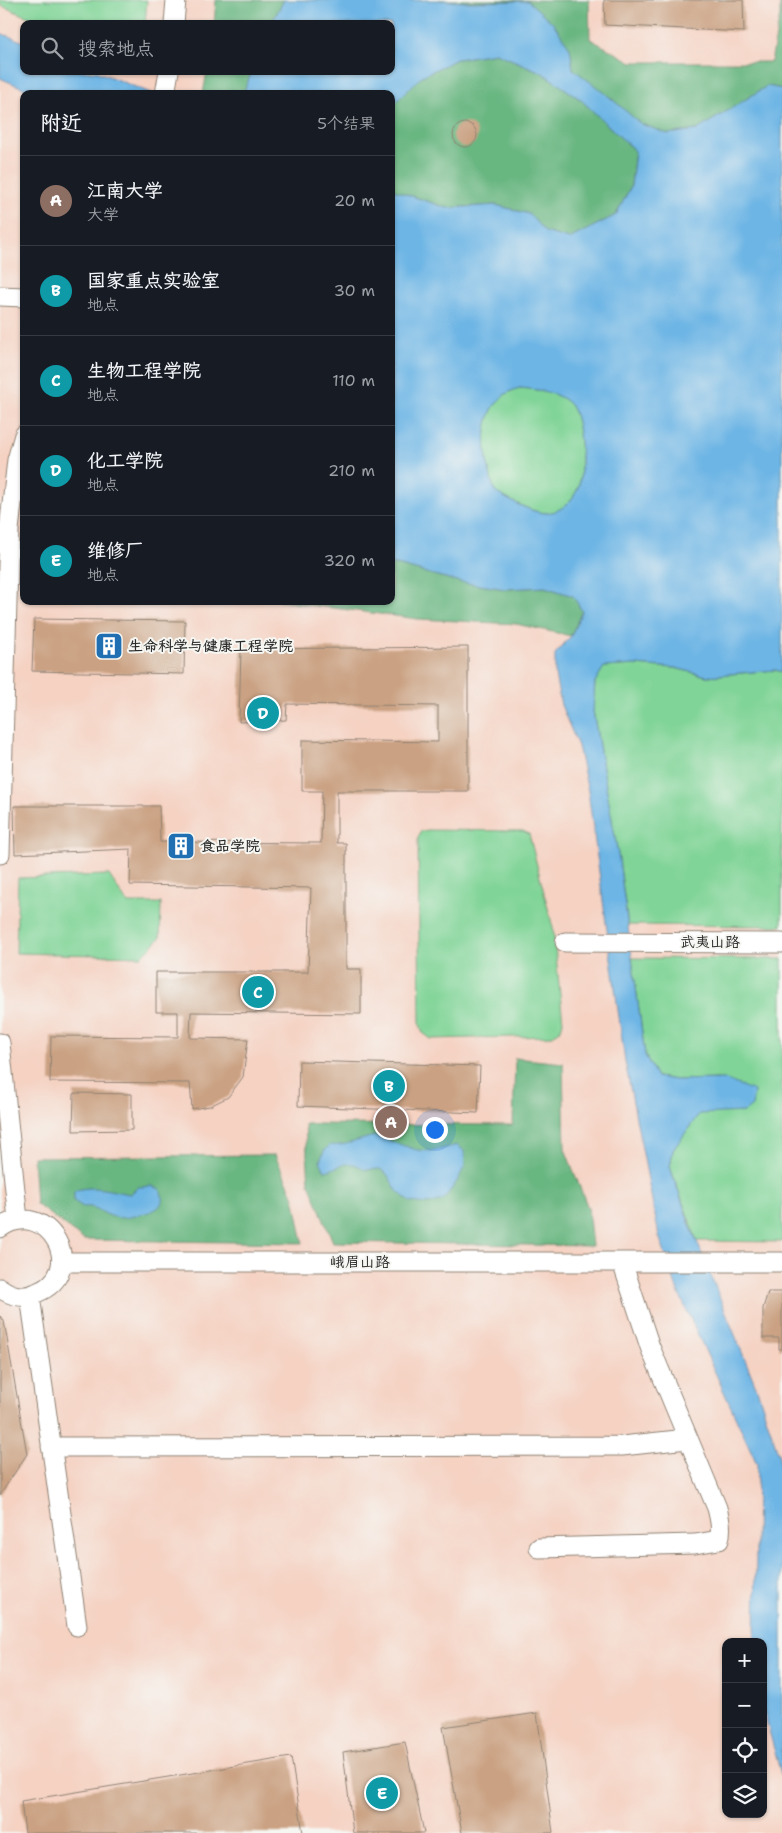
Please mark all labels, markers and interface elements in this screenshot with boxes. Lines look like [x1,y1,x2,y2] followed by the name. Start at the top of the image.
[20,20,395,75] search box
[38,34,66,62] icon: search
[78,36,154,61] text: 搜索地点
[40,109,82,137] text: 附近
[317,113,375,134] text: 5个结果
[87,178,163,203] text: 江南大学
[50,190,62,211] text: A
[334,190,375,211] text: 20 m
[87,204,119,225] text: 大学
[87,268,220,293] text: 国家重点实验室
[51,280,61,301] text: B
[334,280,375,301] text: 30 m
[87,294,119,315] text: 地点
[87,358,201,383] text: 生物工程学院
[51,370,61,391] text: C
[332,370,375,391] text: 110 m
[87,384,119,405] text: 地点
[87,448,163,473] text: 化工学院
[50,460,62,481] text: D
[328,460,375,481] text: 210 m
[87,474,119,495] text: 地点
[87,538,144,563] text: 维修厂
[51,550,61,571] text: E
[324,550,375,571] text: 320 m
[87,564,119,585] text: 地点
[94,631,124,661] building icon: 生命科学与健康工程学院
[128,636,293,656] place label: 生命科学与健康工程学院
[247,694,279,732] pin: D
[166,831,196,861] building icon: 食品学院
[200,836,260,856] place label: 食品学院
[680,932,740,952] street label: 武夷山路
[242,973,274,1011] pin: C
[373,1067,405,1105] pin: B
[375,1103,407,1141] pin: A
[422,1117,448,1143] your location
[330,1252,390,1272] street label: 峨眉山路
[722,1638,767,1818] map controls
[722,1638,767,1683] button: +
[722,1683,767,1728] button: −
[722,1728,767,1773] button: locate
[722,1773,767,1818] button: layers
[366,1774,398,1812] pin: E

